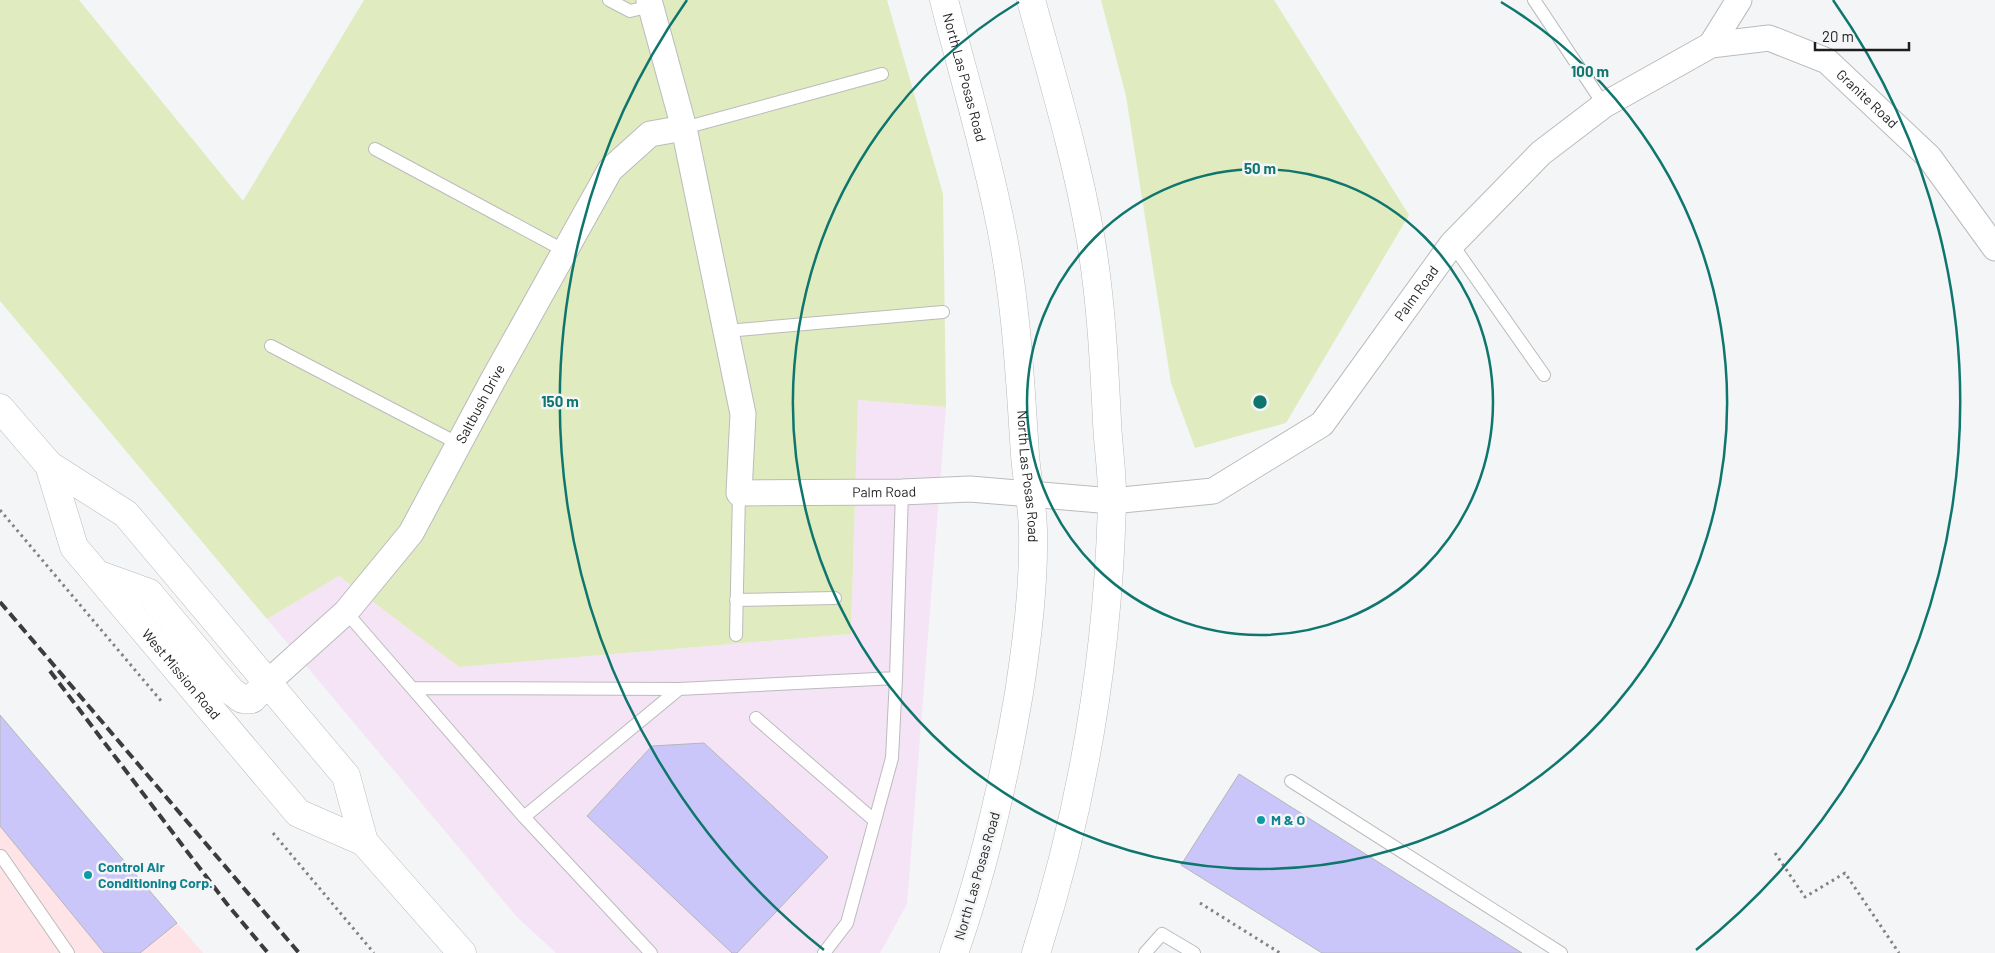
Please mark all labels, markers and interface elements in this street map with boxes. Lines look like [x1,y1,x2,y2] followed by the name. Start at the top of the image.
[940,11,990,143] street label: North Las Posas Road
[1815,20,1909,52] scale bar
[1822,27,1854,45] text: 20 m
[1571,62,1609,80] text: 100 m
[1833,65,1902,131] street label: Granite Road
[1244,159,1276,177] text: 50 m
[1390,262,1442,324] street label: Palm Road
[452,361,508,446] street label: Saltbush Drive
[541,392,579,410] text: 150 m
[1251,393,1269,411] centre of rings
[1014,410,1042,542] street label: North Las Posas Road
[852,482,917,500] street label: Palm Road
[139,625,224,723] street label: West Mission Road
[950,810,1003,942] street label: North Las Posas Road
[1271,811,1305,828] place label: M & O
[1255,814,1267,826] marker: M & O
[98,858,213,891] place label: Control Air Conditioning Corp.
[82,869,94,881] marker: Control Air Conditioning Corp.

